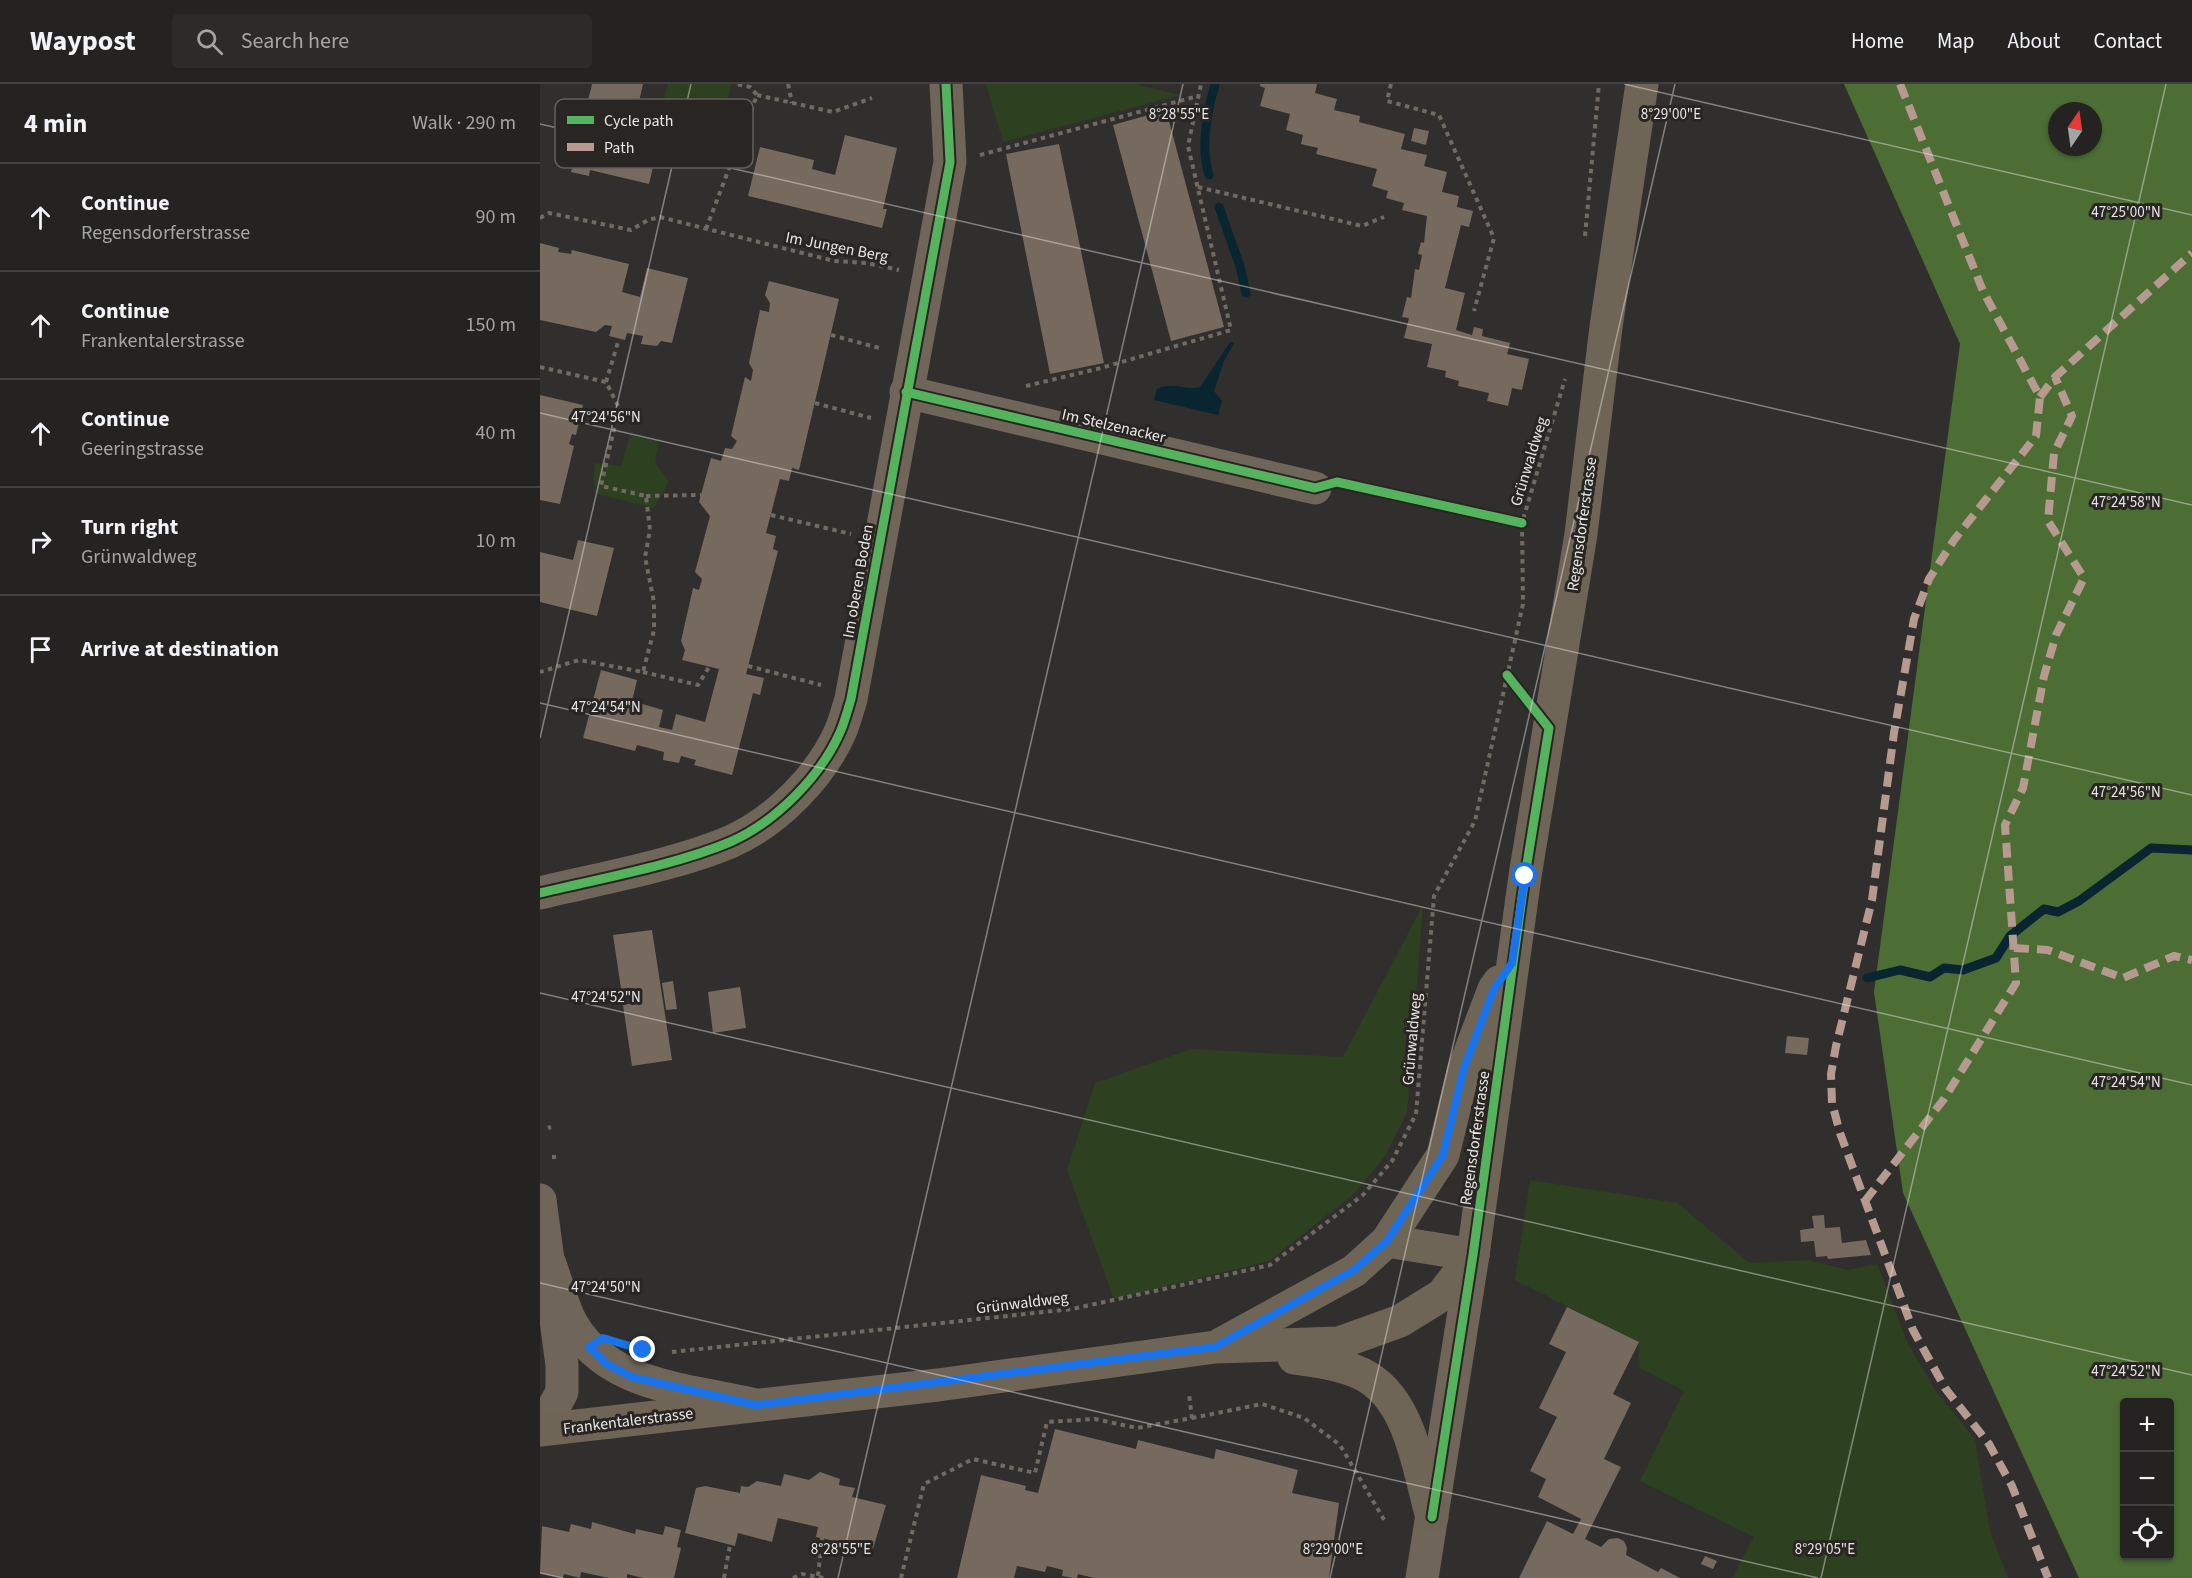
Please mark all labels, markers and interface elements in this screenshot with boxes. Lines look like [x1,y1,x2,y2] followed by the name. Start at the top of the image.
[172,14,592,68] search box
[30,21,136,61] text: Waypost
[193,25,226,58] icon: search
[241,25,349,57] text: Search here
[1851,26,1904,56] text: Home
[1937,26,1975,56] text: Map
[2008,26,2060,56] text: About
[2093,26,2162,56] text: Contact
[555,99,753,168] legend
[2048,102,2102,156] north arrow
[1149,104,1209,125] text: 8°28'55"E
[1641,104,1701,125] text: 8°29'00"E
[24,105,87,142] text: 4 min
[412,109,516,137] text: Walk · 290 m
[604,110,673,132] text: Cycle path
[604,137,634,159] text: Path
[81,187,170,219] text: Continue
[24,201,57,234] icon: ahead
[2091,202,2161,223] text: 47°25'00"N
[476,203,516,231] text: 90 m
[81,219,250,247] text: Regensdorferstrasse
[784,226,890,268] street label: Im Jungen Berg
[81,295,170,327] text: Continue
[24,309,57,342] icon: ahead
[466,311,516,339] text: 150 m
[81,327,245,355] text: Frankentalerstrasse
[81,403,170,435] text: Continue
[1060,403,1168,449] street label: Im Stelzenacker
[571,407,641,428] text: 47°24'56"N
[1505,414,1553,509] street label: Grünwaldweg
[24,417,57,450] icon: ahead
[476,419,516,447] text: 40 m
[81,435,204,463] text: Geeringstrasse
[1562,456,1602,593] street label: Regensdorferstrasse
[2091,492,2161,513] text: 47°24'58"N
[81,511,178,543] text: Turn right
[837,523,879,640] street label: Im oberen Boden
[24,525,57,558] icon: right
[476,527,516,555] text: 10 m
[81,543,197,571] text: Grünwaldweg
[24,633,57,666] icon: arrive
[81,633,279,665] text: Arrive at destination
[571,697,641,718] text: 47°24'54"N
[2091,782,2161,803] text: 47°24'56"N
[1511,862,1537,888] route start
[571,987,641,1008] text: 47°24'52"N
[1397,992,1427,1086] street label: Grünwaldweg
[1455,1070,1495,1207] street label: Regensdorferstrasse
[2091,1072,2161,1093] text: 47°24'54"N
[571,1277,641,1298] text: 47°24'50"N
[975,1286,1069,1320] street label: Grünwaldweg
[629,1336,655,1362] route end
[2091,1361,2161,1382] text: 47°24'52"N
[2120,1398,2174,1560] map controls
[2120,1398,2174,1452] button: +
[562,1402,694,1440] street label: Frankentalerstrasse
[2120,1452,2174,1506] button: −
[2120,1506,2174,1560] button: locate
[811,1539,871,1560] text: 8°28'55"E
[1303,1539,1363,1560] text: 8°29'00"E
[1795,1539,1855,1560] text: 8°29'05"E

